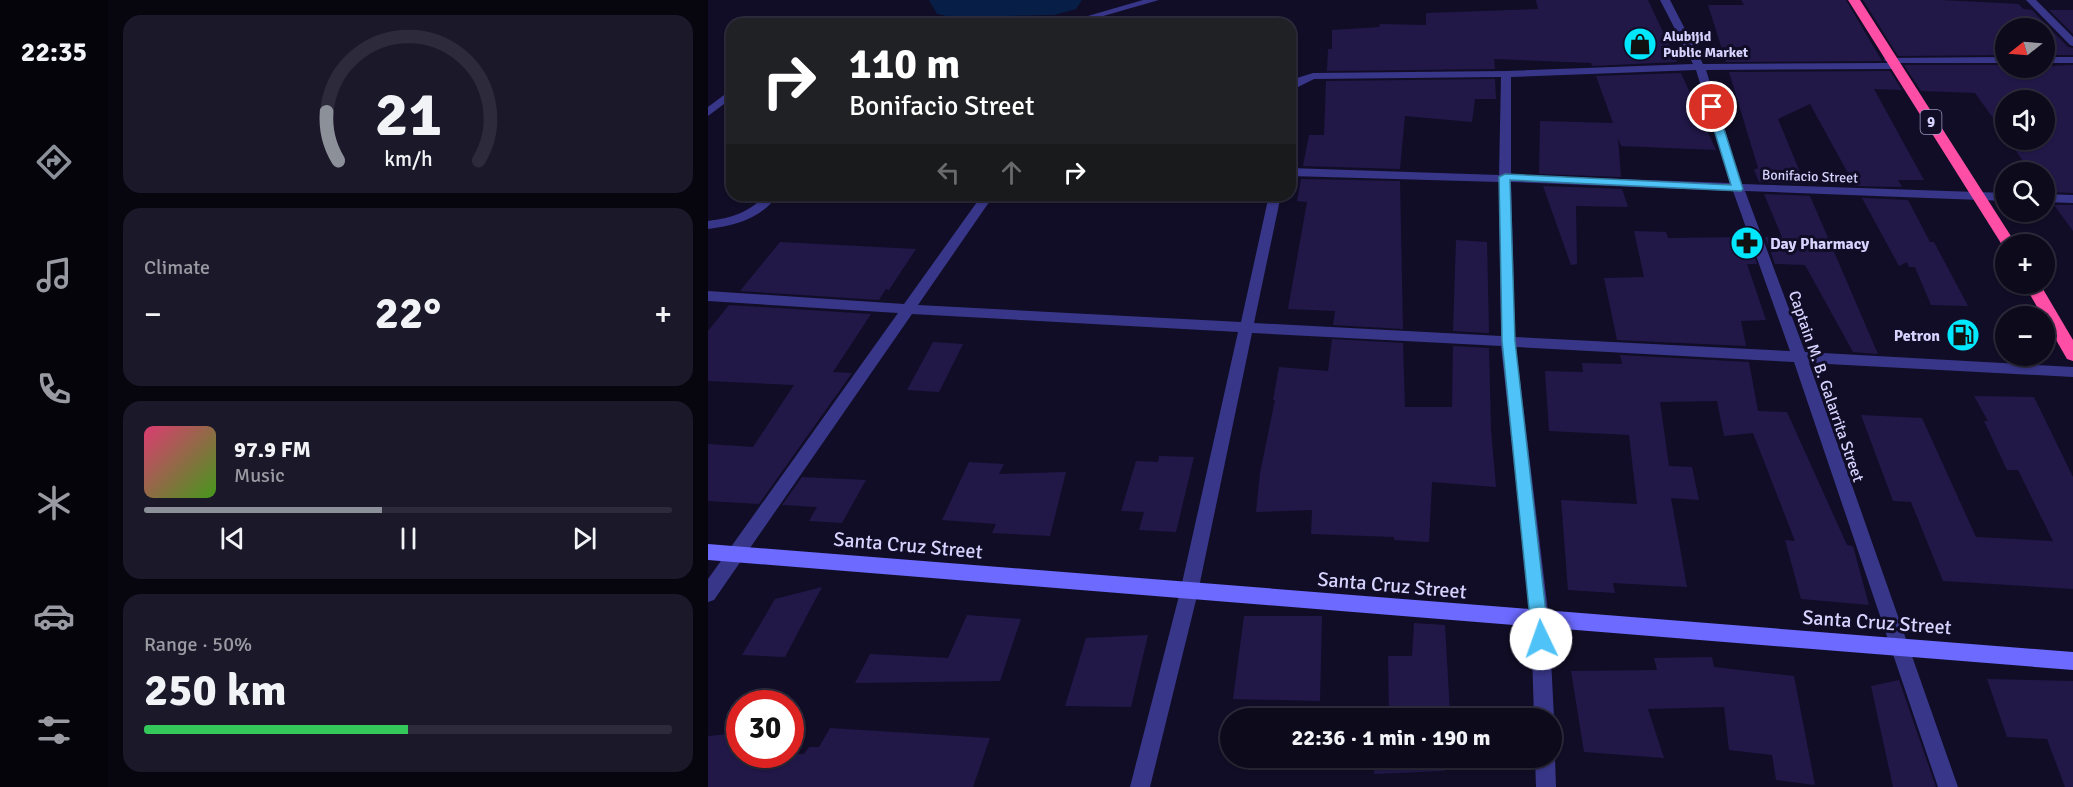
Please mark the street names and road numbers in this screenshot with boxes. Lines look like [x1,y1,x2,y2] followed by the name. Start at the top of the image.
[1920,110,1942,134] road number: 9
[1762,166,1858,187] street label: Bonifacio Street
[1784,288,1868,485] street label: Captain M. B. Galarrita Street
[832,527,984,564] street label: Santa Cruz Street
[1316,567,1468,604] street label: Santa Cruz Street
[1801,605,1952,640] street label: Santa Cruz Street

